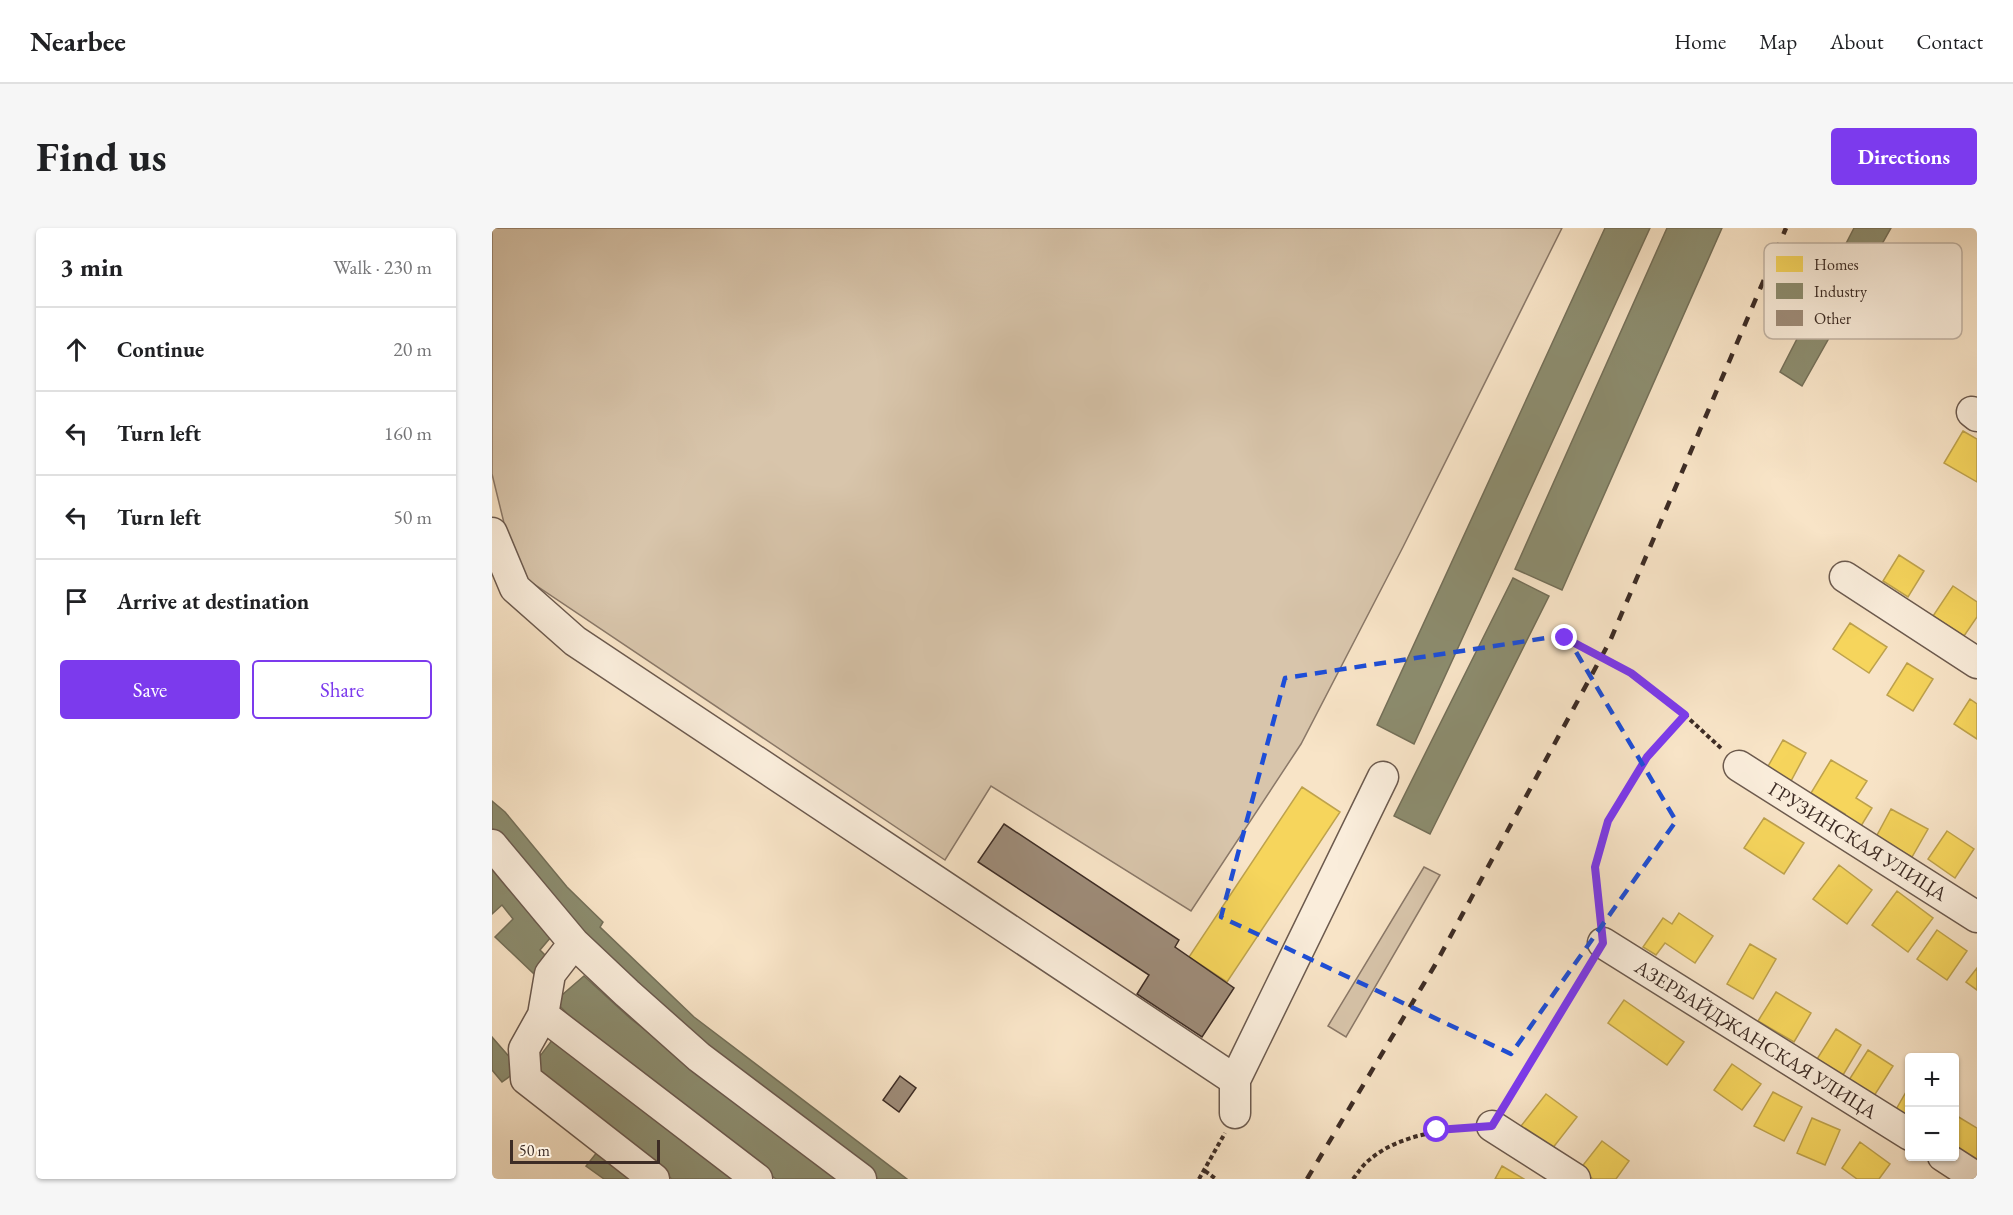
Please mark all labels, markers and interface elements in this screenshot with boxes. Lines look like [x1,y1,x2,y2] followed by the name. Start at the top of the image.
[30,23,126,59] text: Nearbee
[1674,28,1726,55] text: Home
[1759,28,1797,55] text: Map
[1830,28,1883,55] text: About
[1916,28,1983,55] text: Contact
[1831,128,1977,185] button: Directions
[36,129,167,184] text: Find us
[1764,243,1962,339] legend
[60,250,123,284] text: 3 min
[333,254,432,280] text: Walk · 230 m
[1814,254,1859,275] text: Homes
[1814,281,1868,302] text: Industry
[1814,308,1852,329] text: Other
[60,333,93,366] icon: ahead
[117,335,204,364] text: Continue
[393,336,432,362] text: 20 m
[60,417,93,450] icon: left
[117,419,201,448] text: Turn left
[384,420,432,446] text: 160 m
[60,501,93,534] icon: left
[117,503,201,532] text: Turn left
[393,504,432,530] text: 50 m
[60,585,93,618] icon: arrive
[117,587,309,616] text: Arrive at destination
[1551,624,1577,650] route end
[60,660,240,719] button: Save
[252,660,432,719] button: Share
[1764,775,1952,907] street label: ГРУЗИНСКАЯ УЛИЦА
[1629,953,1882,1125] street label: АЗЕРБАЙДЖАНСКАЯ УЛИЦА
[1905,1053,1959,1161] map controls
[1905,1053,1959,1107] button: +
[1905,1107,1959,1161] button: −
[1423,1116,1449,1142] route start
[510,1137,660,1164] scale bar
[519,1140,550,1161] text: 50 m

